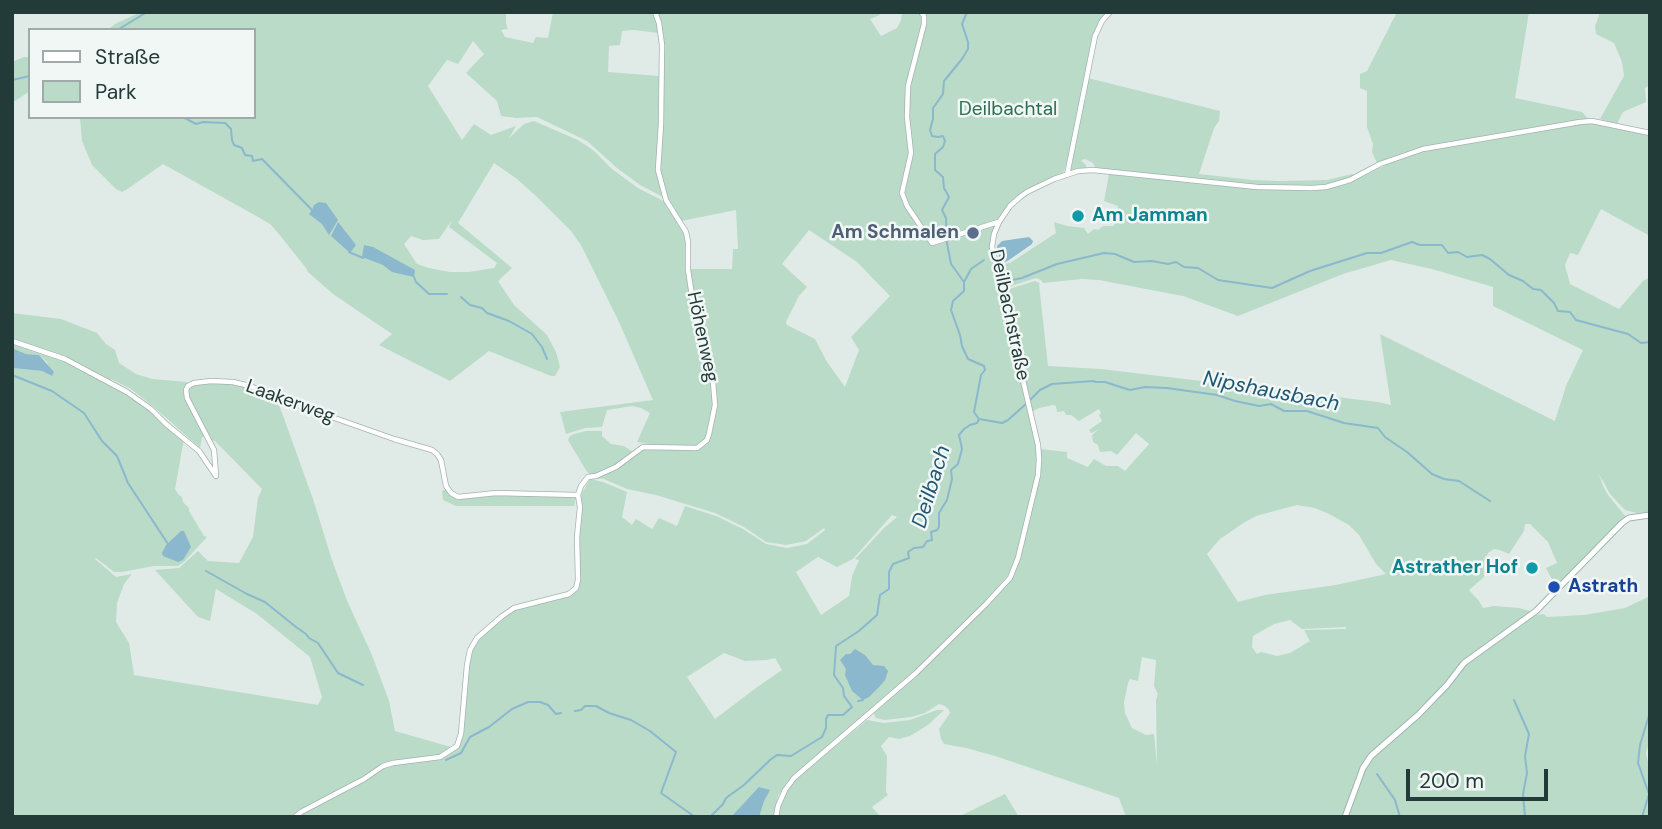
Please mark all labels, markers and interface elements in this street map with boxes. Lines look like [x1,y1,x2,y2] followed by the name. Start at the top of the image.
[28,28,256,119] legend
[95,43,160,71] text: Straße
[95,78,136,106] text: Park
[959,99,1057,121] park label: Deilbachtal
[1092,205,1208,227] place label: Am Jamman
[1070,208,1086,224] marker: Am Jamman
[831,222,959,244] place label: Am Schmalen
[965,225,981,241] marker: Am Schmalen
[984,247,1034,383] street label: Deilbachstraße
[681,289,723,385] street label: Höhenweg
[1201,366,1341,418] water label: Nipshausbach
[242,375,338,429] street label: Laakerweg
[908,443,956,531] water label: Deilbach
[1392,557,1518,579] place label: Astrather Hof
[1524,560,1540,576] marker: Astrather Hof
[1568,576,1638,598] place label: Astrath
[1546,579,1562,595] marker: Astrath
[1410,756,1552,800] scale bar
[1419,767,1484,795] text: 200 m

